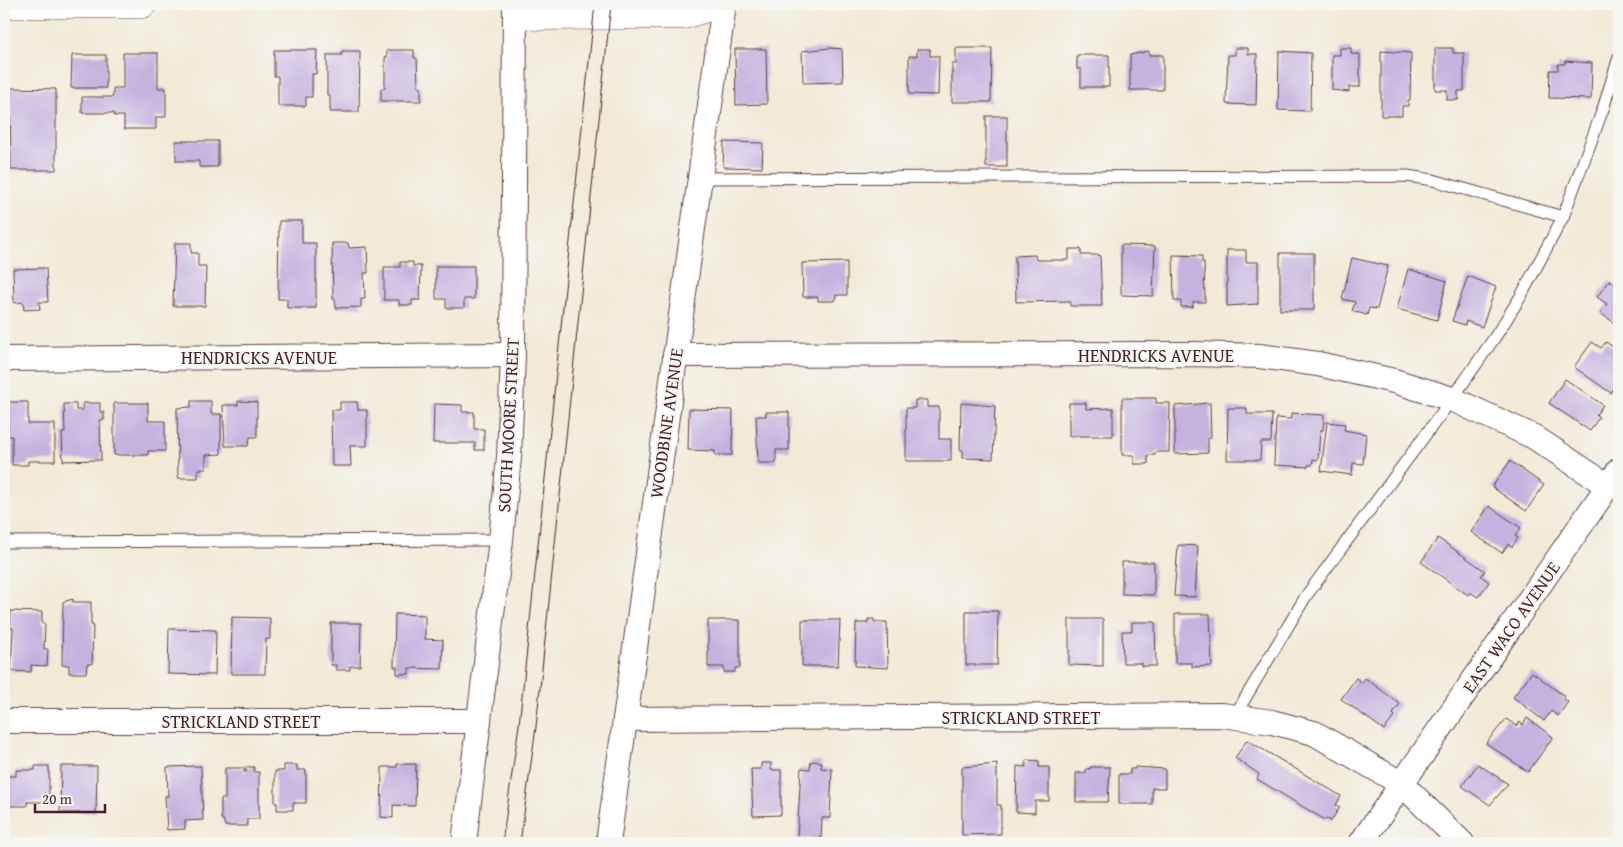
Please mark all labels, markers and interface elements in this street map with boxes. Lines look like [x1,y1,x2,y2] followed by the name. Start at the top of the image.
[490,337,526,513] street label: SOUTH MOORE STREET
[1078,342,1234,369] street label: HENDRICKS AVENUE
[181,344,337,371] street label: HENDRICKS AVENUE
[642,346,690,500] street label: WOODBINE AVENUE
[1455,556,1567,698] street label: EAST WACO AVENUE
[941,704,1101,731] street label: STRICKLAND STREET
[161,708,321,735] street label: STRICKLAND STREET
[35,782,105,814] scale bar
[42,788,73,809] text: 20 m

